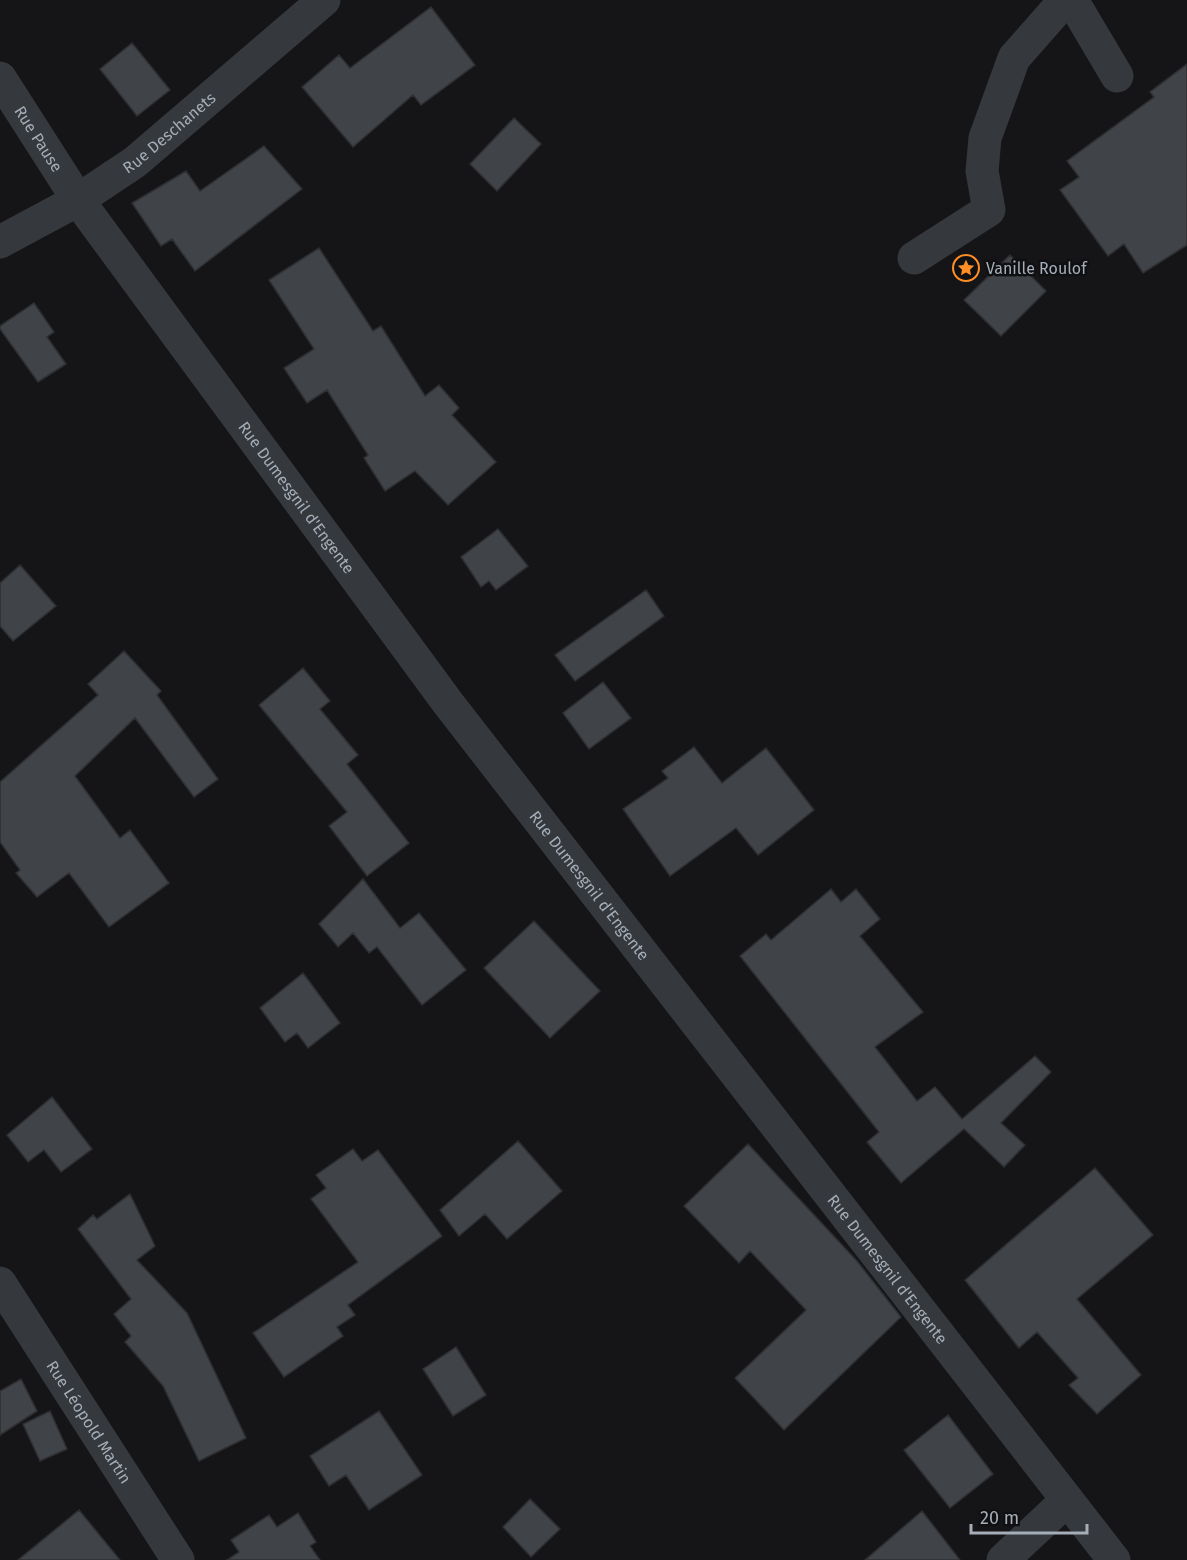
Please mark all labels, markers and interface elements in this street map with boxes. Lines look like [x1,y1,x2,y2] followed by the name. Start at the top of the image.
[119,88,220,177] street label: Rue Deschanets
[10,102,66,175] street label: Rue Pause
[951,253,981,283] place icon: Vanille Roulof
[986,259,1088,278] place label: Vanille Roulof
[234,418,359,577] street label: Rue Dumesgnil d'Engente
[525,807,653,964] street label: Rue Dumesgnil d'Engente
[823,1191,951,1348] street label: Rue Dumesgnil d'Engente
[42,1357,135,1487] street label: Rue Léopold Martin
[971,1497,1086,1535] scale bar
[980,1507,1019,1529] text: 20 m

